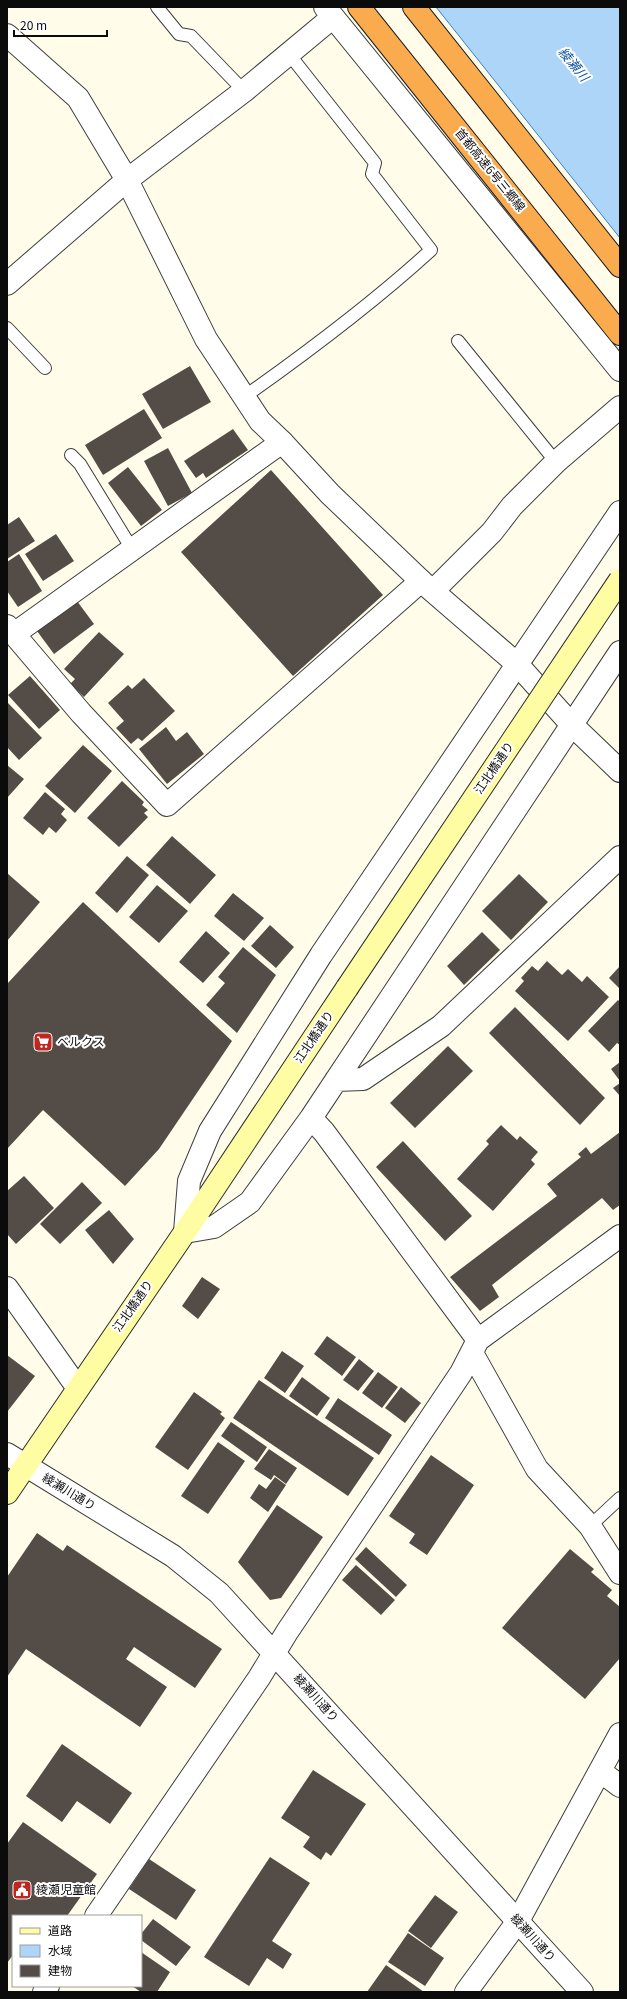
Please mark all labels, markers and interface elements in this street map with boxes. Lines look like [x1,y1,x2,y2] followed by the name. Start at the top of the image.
[14,12,107,38] scale bar
[20,16,47,33] text: 20 m
[555,43,595,86] water label: 綾瀬川
[452,124,530,214] street label: 首都高速6号三郷線
[469,738,517,797] street label: 江北橋通り
[289,1007,337,1066] street label: 江北橋通り
[32,1031,54,1053] supermarket icon: ベルクス
[57,1032,105,1049] place label: ベルクス
[108,1276,156,1335] street label: 江北橋通り
[40,1468,100,1513] street label: 綾瀬川通り
[291,1669,344,1725] street label: 綾瀬川通り
[11,1879,33,1901] public building icon: 綾瀬児童館
[36,1880,96,1897] place label: 綾瀬児童館
[508,1909,561,1965] street label: 綾瀬川通り
[12,1915,142,1987] legend
[48,1921,72,1938] text: 道路
[48,1941,72,1958] text: 水域
[48,1961,72,1978] text: 建物

